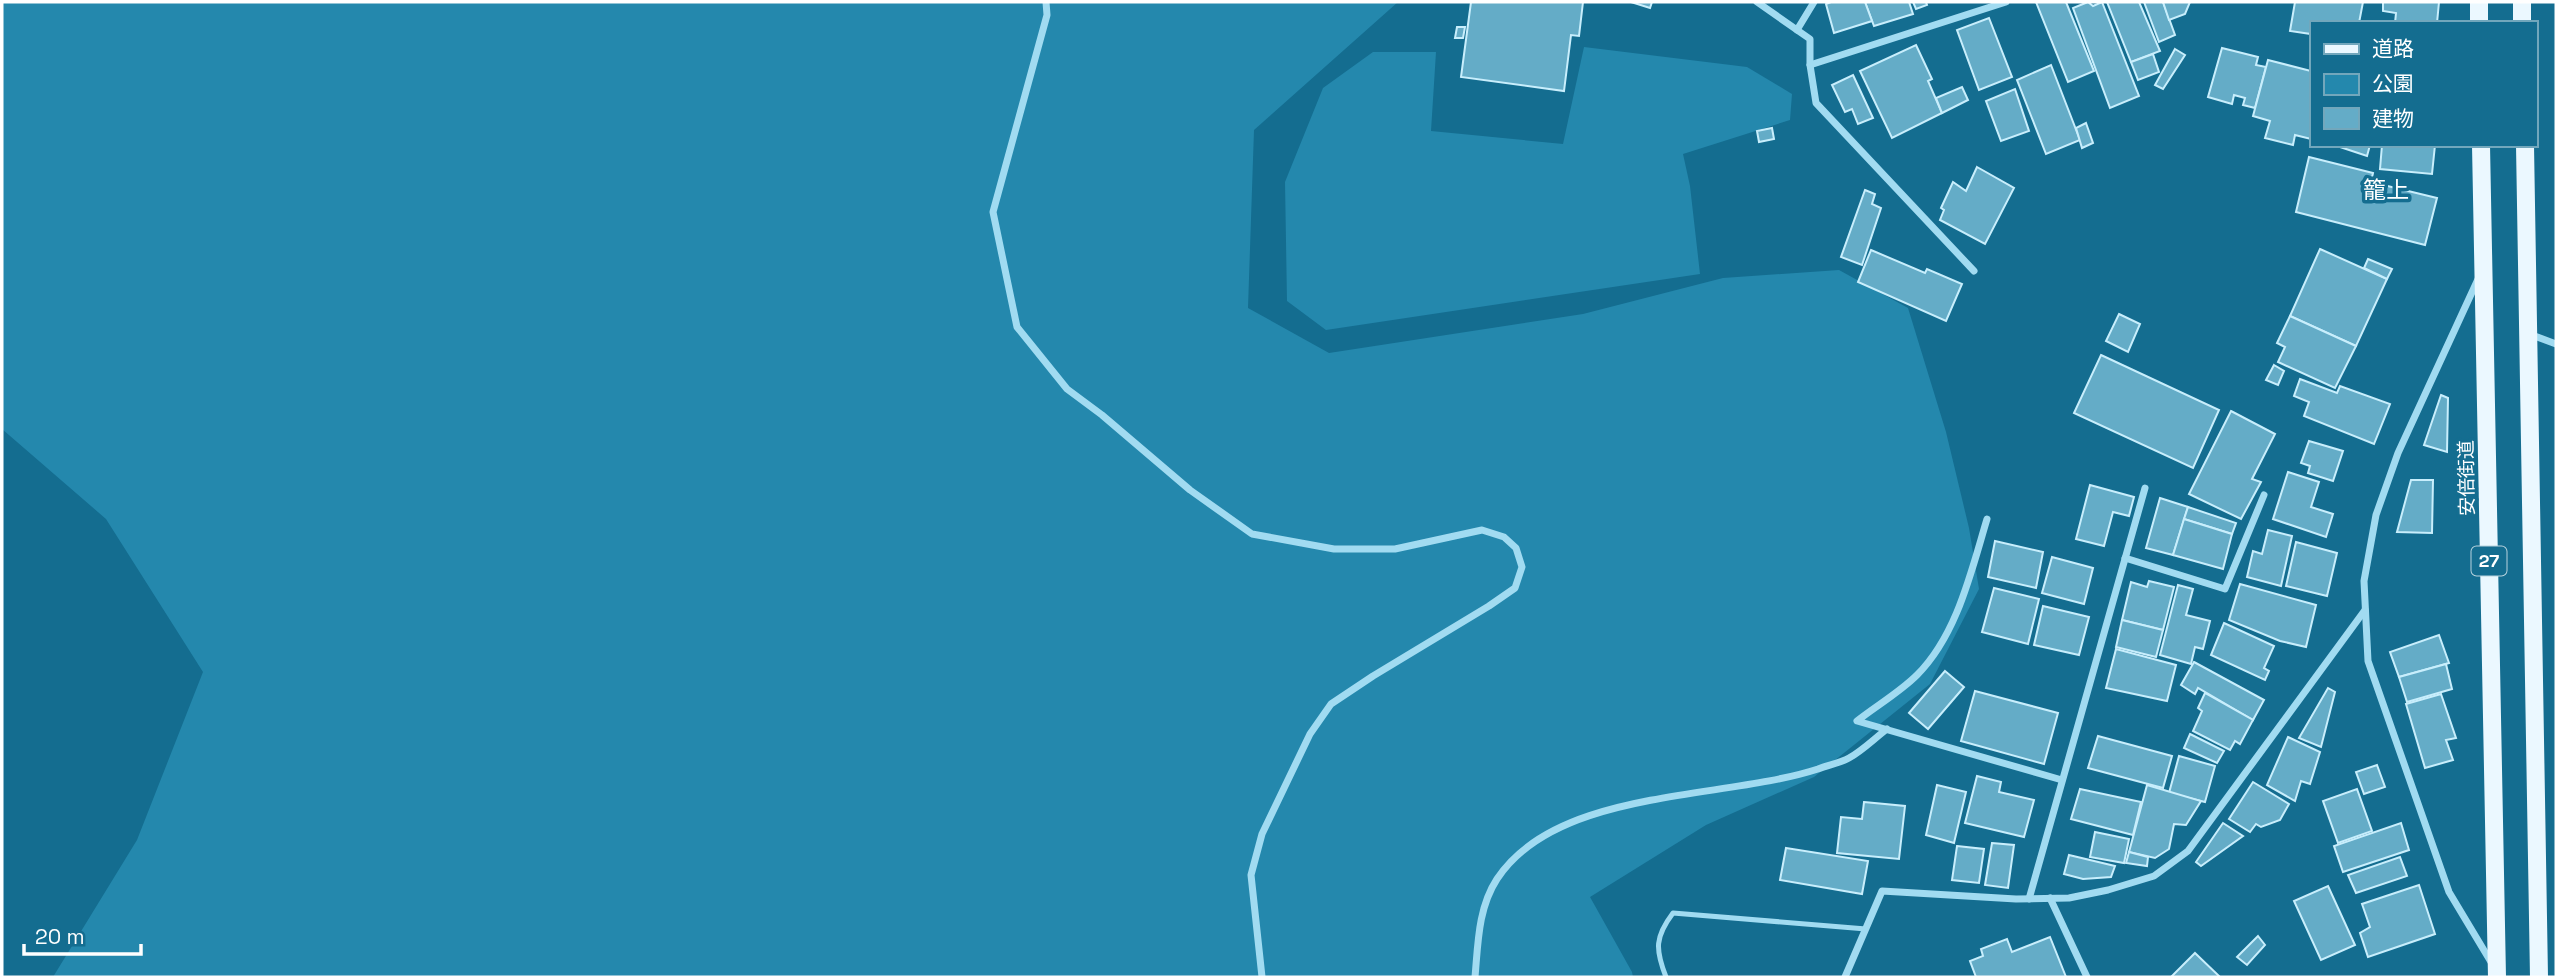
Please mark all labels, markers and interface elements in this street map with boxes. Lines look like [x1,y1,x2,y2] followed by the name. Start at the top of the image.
[2310,21,2537,147] legend
[2372,35,2414,62] text: 道路
[2372,70,2414,97] text: 公園
[2372,105,2414,132] text: 建物
[2363,175,2409,205] district label: 籠上
[2453,440,2480,516] street label: 安倍街道
[2472,546,2506,576] road number: 27
[24,912,142,956] scale bar
[35,923,85,950] text: 20 m

